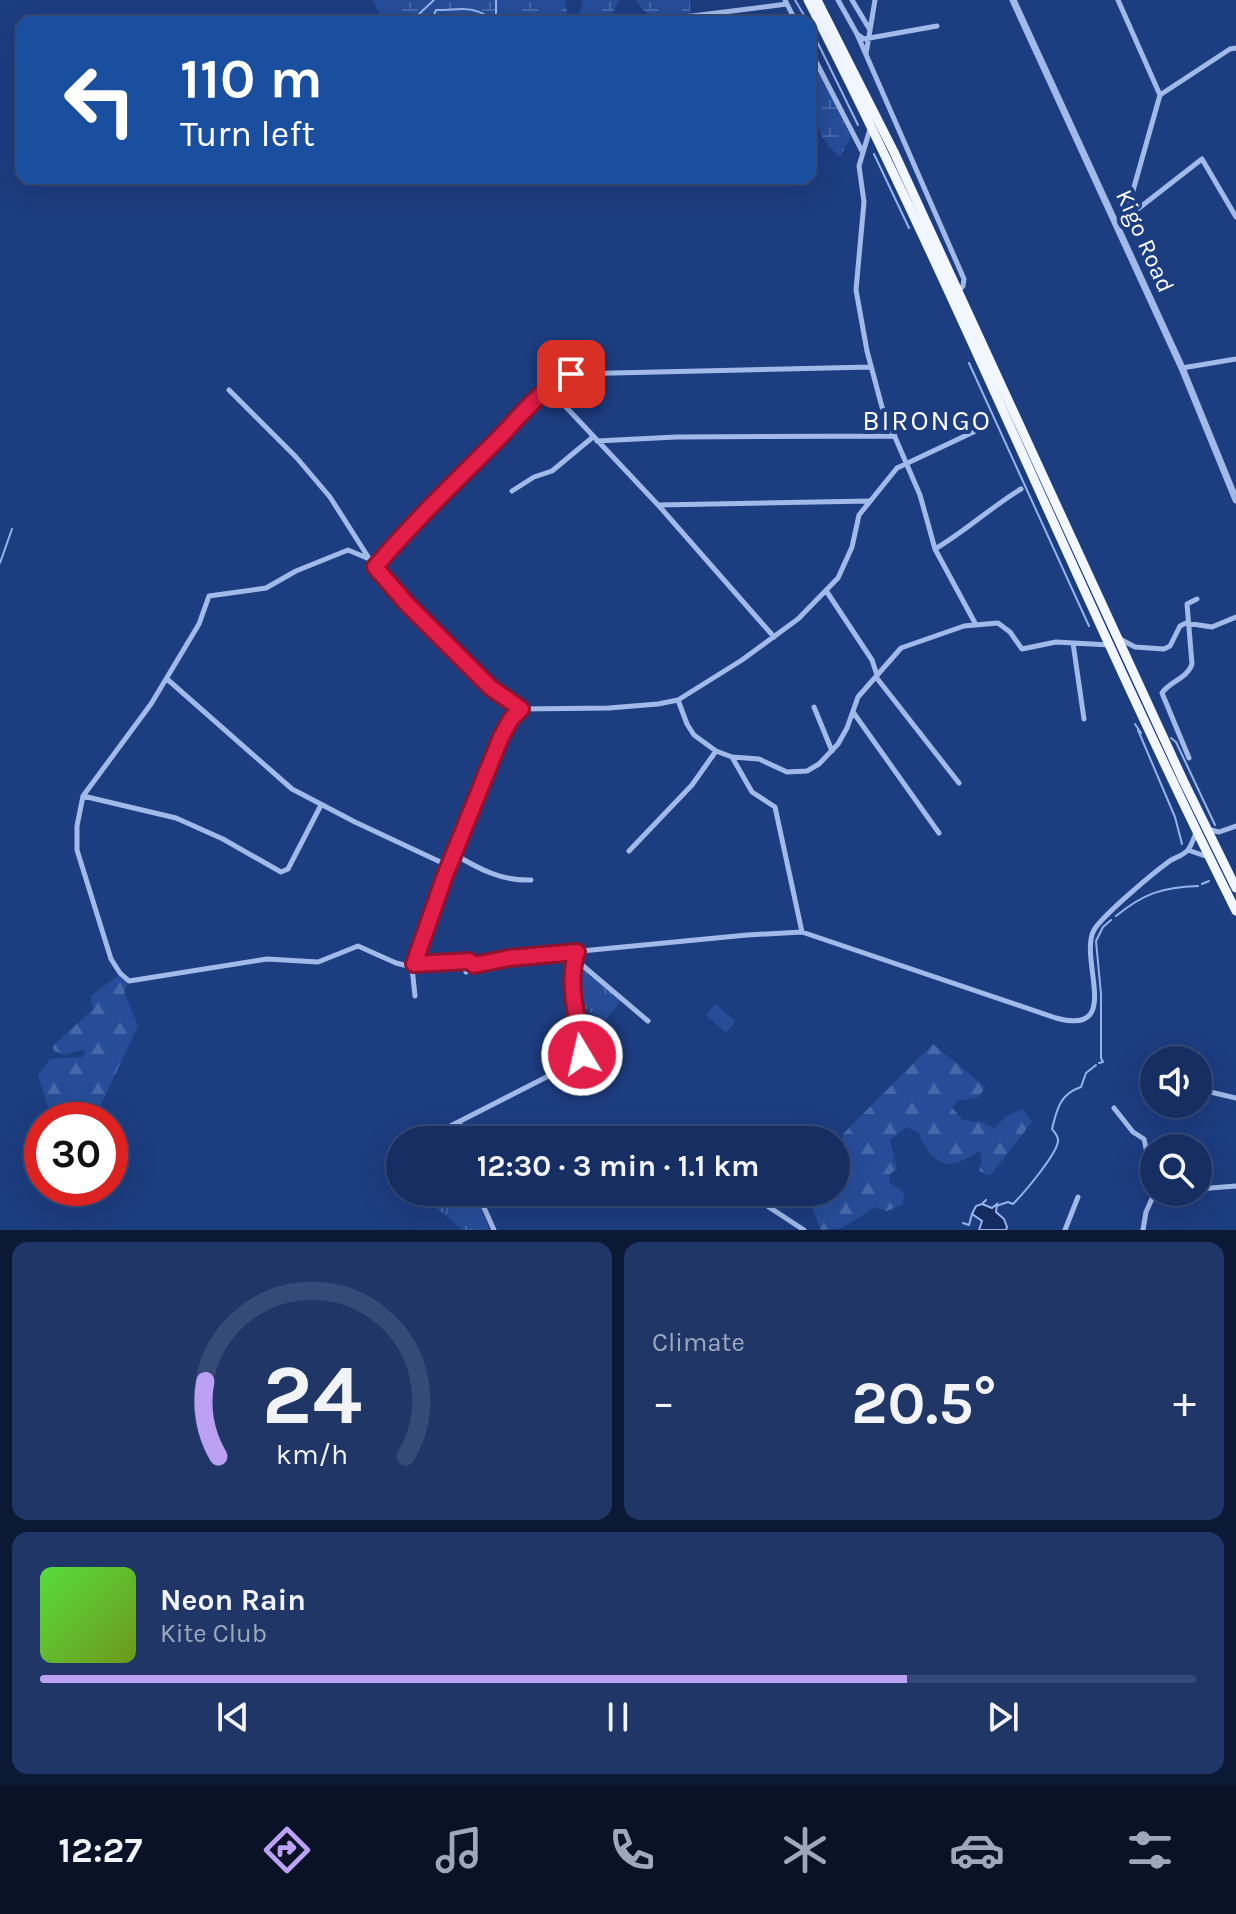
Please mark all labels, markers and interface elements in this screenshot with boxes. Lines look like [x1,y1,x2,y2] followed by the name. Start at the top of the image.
[180,46,323,111] text: 110 m
[48,48,152,152] icon: left
[180,113,315,155] text: Turn left
[1110,185,1180,297] street label: Kigo Road
[537,340,605,408] pin
[549,352,593,396] icon: arrive
[862,404,992,437] district label: BIRONGO
[540,1013,624,1097] position arrow
[1140,1046,1212,1206] map controls
[1140,1046,1212,1118] button: sound
[24,1102,128,1206] speed limit sign: 30
[1140,1134,1212,1206] button: search
[477,1148,759,1184] text: 12:30 · 3 min · 1.1 km
[652,1327,745,1358] text: Climate
[262,1347,362,1444] text: 24
[851,1368,997,1438] text: 20.5°
[652,1377,675,1428] text: −
[1173,1377,1196,1428] text: +
[276,1438,348,1471] text: km/h
[160,1582,306,1618] text: Neon Rain
[160,1618,267,1649] text: Kite Club
[211,1695,255,1739] icon: previous
[596,1695,640,1739] icon: pause
[981,1695,1025,1739] icon: next
[259,1822,315,1878] icon: directions
[431,1822,487,1878] icon: music
[604,1822,660,1878] icon: phone
[777,1822,833,1878] icon: climate
[949,1822,1005,1878] icon: car
[1122,1822,1178,1878] icon: filters
[58,1829,142,1871] text: 12:27

